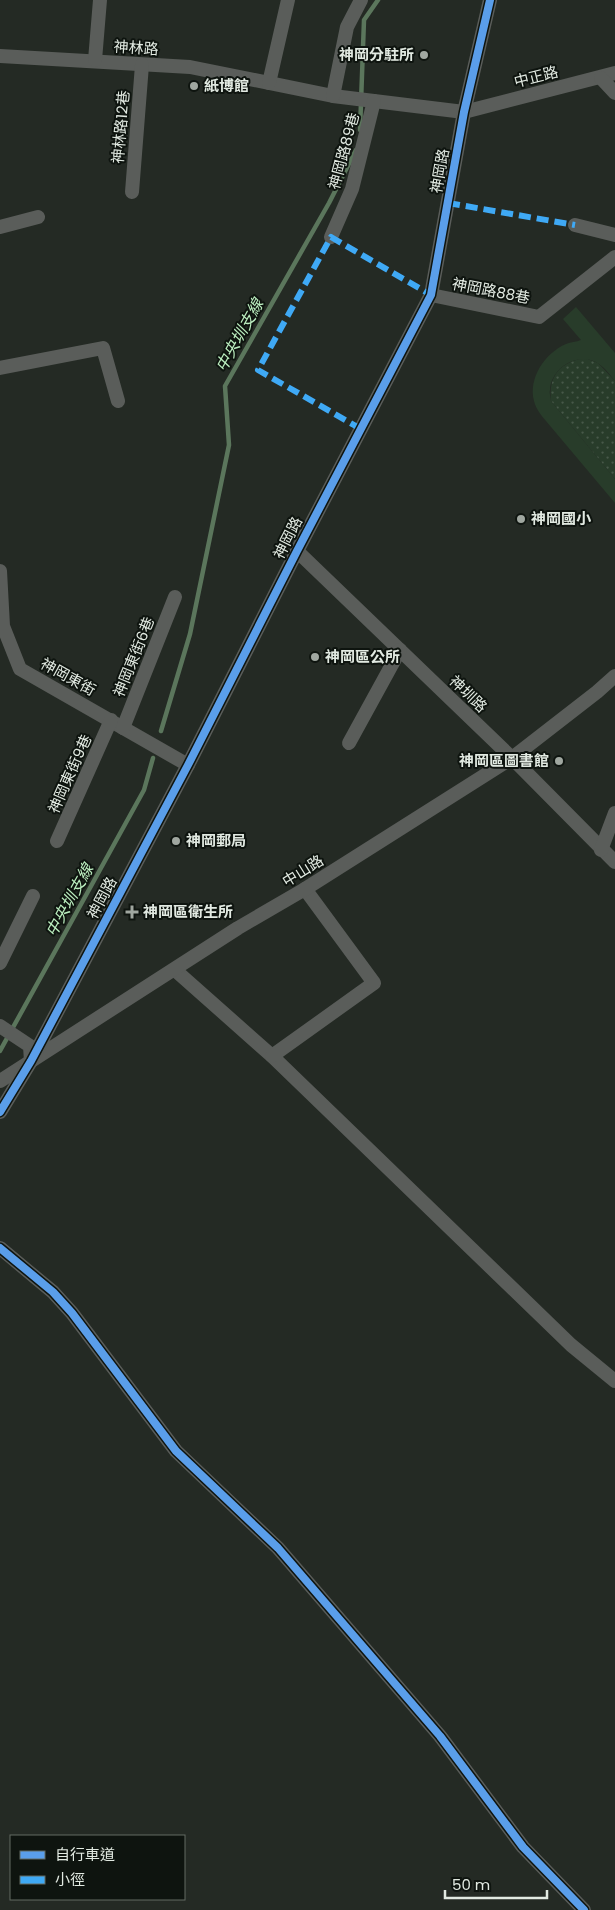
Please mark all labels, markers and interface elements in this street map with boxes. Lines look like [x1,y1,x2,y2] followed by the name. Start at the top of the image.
[113,35,159,60] street label: 神林路
[339,44,414,65] place label: 神岡分駐所
[418,49,430,61] marker: 神岡分駐所
[511,61,560,92] street label: 中正路
[204,75,249,96] place label: 紙博館
[188,80,200,92] marker: 紙博館
[107,89,134,164] street label: 神林路12巷
[323,110,364,192] street label: 神岡路89巷
[425,147,454,195] street label: 神岡路
[450,273,532,308] street label: 神岡路88巷
[210,293,270,376] water label: 中央圳支線
[531,508,592,529] place label: 神岡國小
[268,513,307,563] street label: 神岡路
[515,513,527,525] marker: 神岡國小
[108,614,159,700] street label: 神岡東街6巷
[325,646,400,667] place label: 神岡區公所
[309,651,321,663] marker: 神岡區公所
[37,653,100,700] street label: 神岡東街
[445,670,492,717] street label: 神圳路
[43,731,96,817] street label: 神岡東街9巷
[459,750,549,771] place label: 神岡區圖書館
[553,755,565,767] marker: 神岡區圖書館
[186,830,246,851] place label: 神岡郵局
[170,835,182,847] marker: 神岡郵局
[278,850,327,891] street label: 中山路
[40,858,100,941] water label: 中央圳支線
[82,873,121,923] street label: 神岡路
[143,901,233,922] place label: 神岡區衛生所
[125,905,139,919] marker: 神岡區衛生所
[10,1835,185,1900] legend
[55,1844,115,1865] text: 自行車道
[445,1868,548,1900] scale bar
[55,1869,85,1890] text: 小徑
[452,1874,490,1895] text: 50 m

